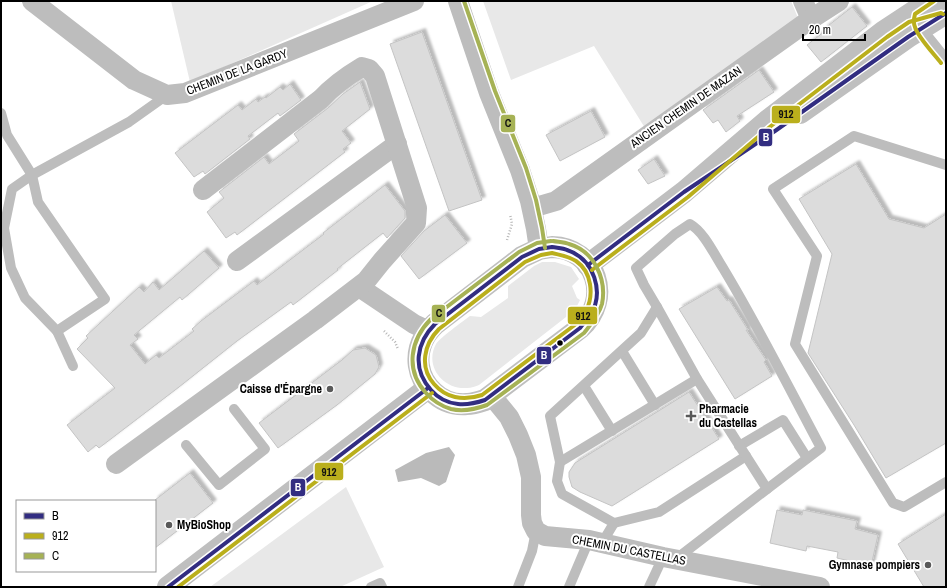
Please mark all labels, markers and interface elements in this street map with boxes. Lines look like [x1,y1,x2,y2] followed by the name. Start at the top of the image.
[803,16,865,42] scale bar
[809,22,831,38] text: 20 m
[184,45,290,99] street label: CHEMIN DE LA GARDY
[626,63,745,152] street label: ANCIEN CHEMIN DE MAZAN
[771,105,801,124] line badge: 912
[778,107,794,121] text: 912
[500,114,516,133] line badge: C
[505,116,512,130] text: C
[758,128,773,147] line badge: B
[763,130,770,144] text: B
[431,304,446,323] line badge: C
[436,306,443,320] text: C
[567,306,598,325] line badge: 912
[575,309,591,323] text: 912
[555,338,565,348] unlabelled marker
[536,346,552,365] line badge: B
[541,348,548,362] text: B
[240,381,323,397] place label: Caisse d'Épargne
[325,384,335,394] marker: Caisse d'Épargne
[699,401,758,431] place label: Pharmacie du Castellas
[686,411,696,421] marker: Pharmacie du Castellas
[314,462,344,481] line badge: 912
[321,465,337,479] text: 912
[290,478,306,497] line badge: B
[295,480,302,494] text: B
[16,500,156,572] legend
[52,508,59,524] text: B
[177,517,231,533] place label: MyBioShop
[164,520,174,530] marker: MyBioShop
[52,528,68,544] text: 912
[571,531,688,569] street label: CHEMIN DU CASTELLAS
[52,548,59,564] text: C
[829,557,921,573] place label: Gymnase pompiers
[923,560,933,570] marker: Gymnase pompiers

